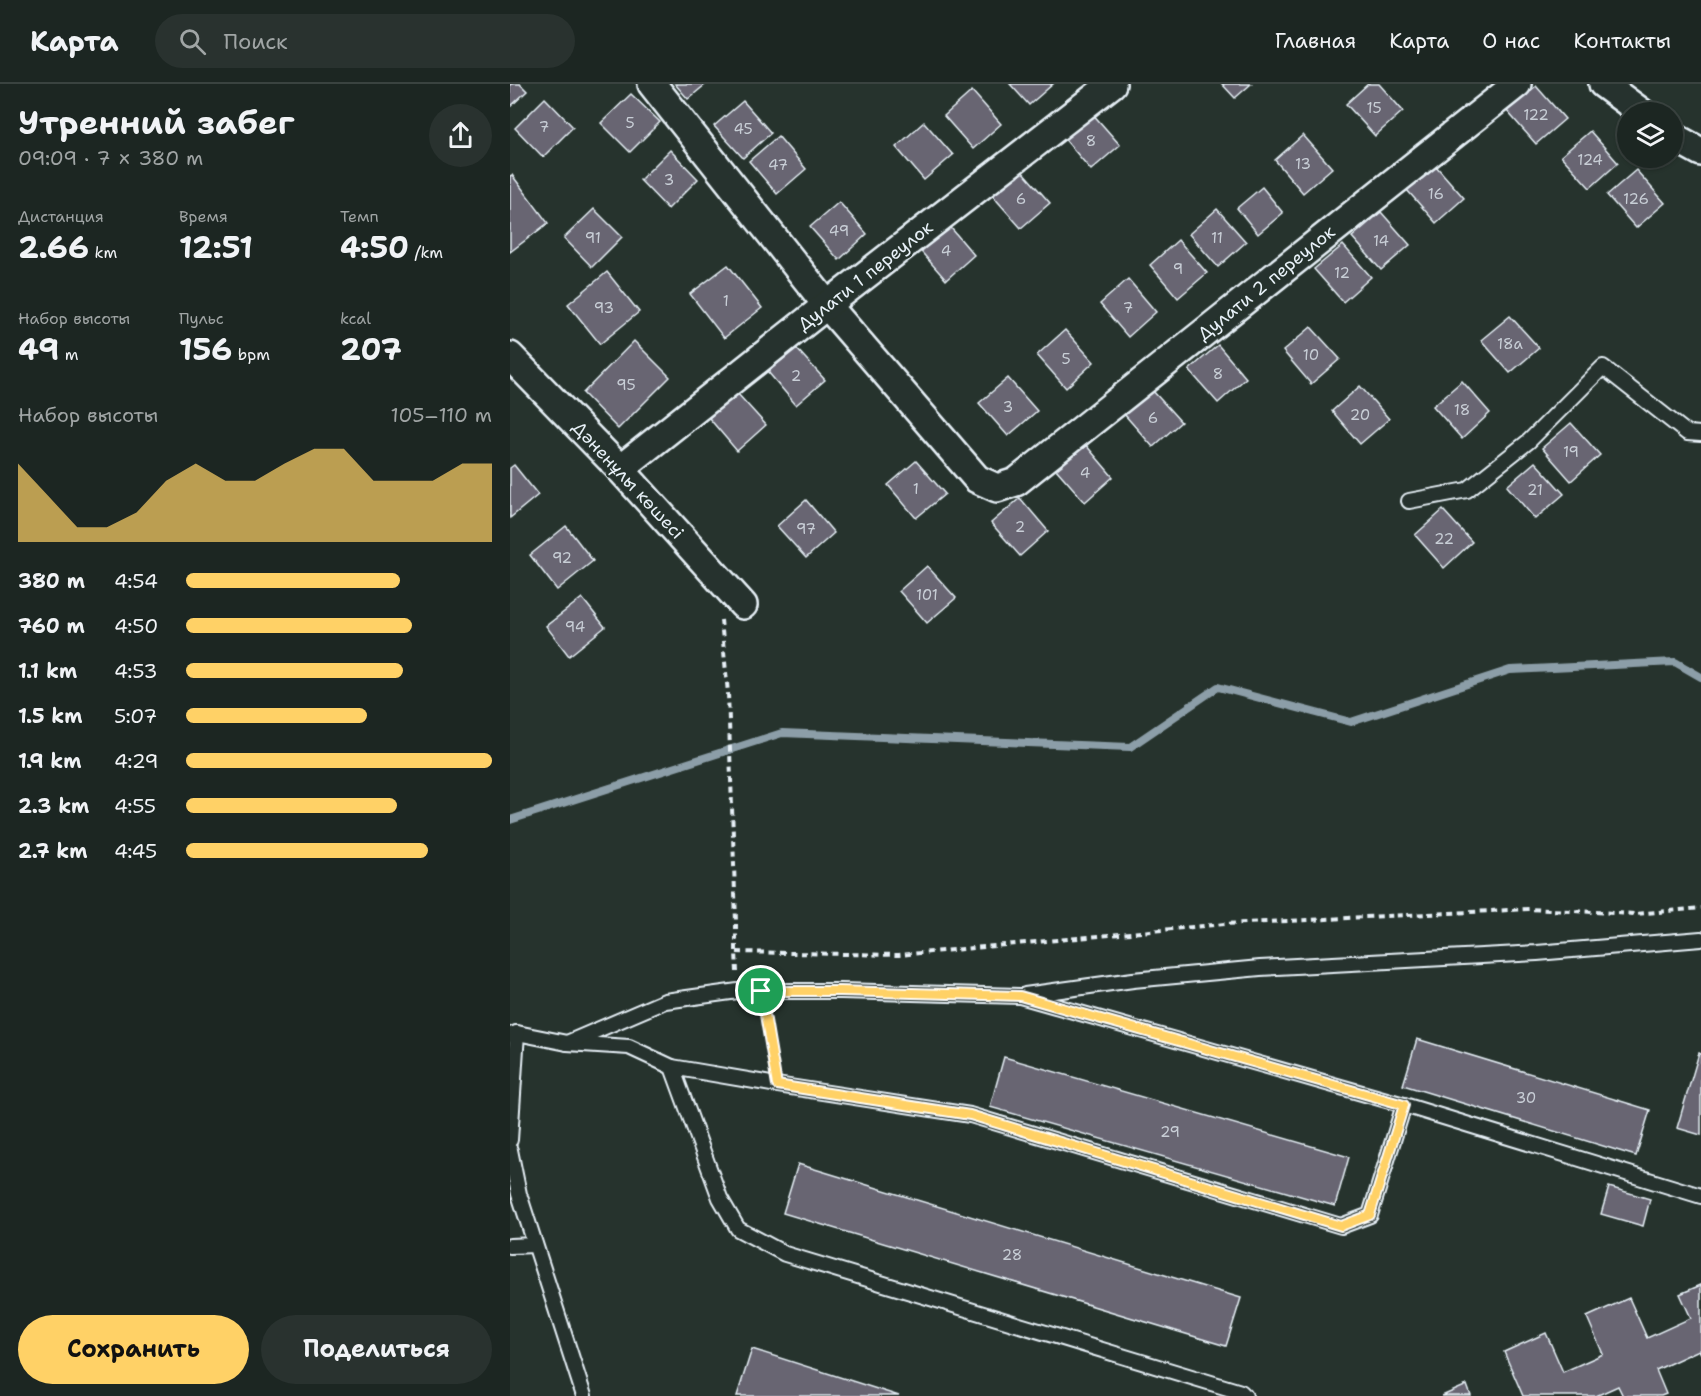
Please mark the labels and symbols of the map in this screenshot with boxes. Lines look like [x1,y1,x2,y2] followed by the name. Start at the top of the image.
[1366,98,1382,118] house number: 15
[1523,105,1549,125] house number: 122
[625,113,635,133] house number: 5
[539,117,549,137] house number: 7
[733,119,753,139] house number: 45
[1086,131,1096,151] house number: 8
[1577,150,1603,170] house number: 124
[1295,154,1311,174] house number: 13
[768,155,788,175] house number: 47
[664,170,674,190] house number: 3
[1428,184,1444,204] house number: 16
[1016,189,1026,209] house number: 6
[1623,189,1649,209] house number: 126
[792,215,938,336] street label: Дулати 1 переулок
[1192,220,1340,346] street label: Дулати 2 переулок
[829,221,849,241] house number: 49
[585,228,601,248] house number: 91
[1211,228,1223,248] house number: 11
[1373,231,1389,251] house number: 14
[941,241,951,261] house number: 4
[1173,259,1183,279] house number: 9
[1334,263,1350,283] house number: 12
[723,291,729,311] house number: 1
[594,298,614,318] house number: 93
[1123,298,1133,318] house number: 7
[1497,334,1524,354] house number: 18а
[1303,345,1319,365] house number: 10
[1061,349,1071,369] house number: 5
[1213,364,1223,384] house number: 8
[791,366,801,386] house number: 2
[616,375,636,395] house number: 95
[1003,397,1013,417] house number: 3
[1454,400,1470,420] house number: 18
[1350,405,1370,425] house number: 20
[1148,408,1158,428] house number: 6
[567,416,689,544] street label: Дәненұлы көшесі
[1563,442,1579,462] house number: 19
[1080,463,1090,483] house number: 4
[913,479,919,499] house number: 1
[1527,480,1543,500] house number: 21
[1015,517,1025,537] house number: 2
[796,519,816,539] house number: 97
[1434,529,1454,549] house number: 22
[552,548,572,568] house number: 92
[916,585,938,605] house number: 101
[565,617,585,637] house number: 94
[735,965,786,1016] pin
[1516,1088,1536,1108] house number: 30
[1160,1122,1180,1142] house number: 29
[1002,1245,1022,1265] house number: 28

